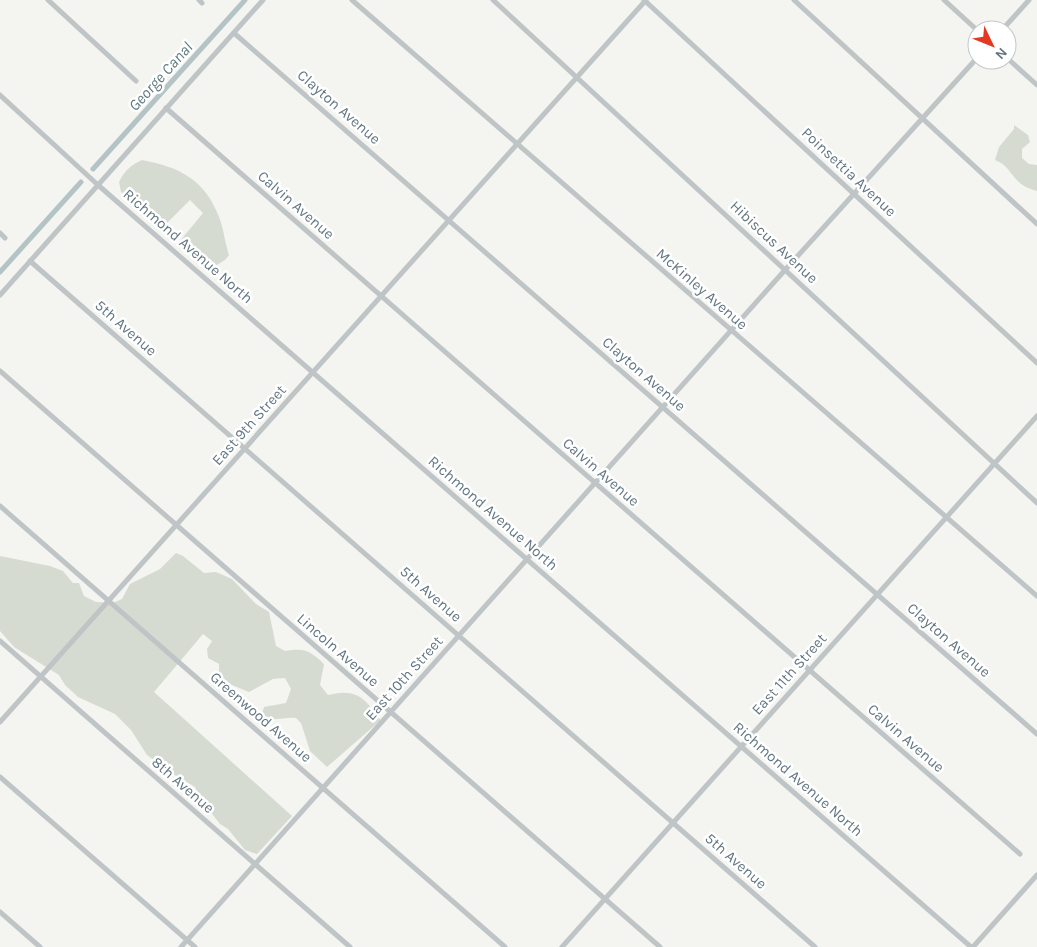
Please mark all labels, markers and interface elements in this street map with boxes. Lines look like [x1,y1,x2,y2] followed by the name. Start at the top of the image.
[967,20,1017,70] north arrow
[124,38,196,115] water label: George Canal
[991,44,1011,63] text: N
[294,66,384,148] street label: Clayton Avenue
[798,124,900,220] street label: Poinsettia Avenue
[254,167,338,243] street label: Calvin Avenue
[120,185,256,307] street label: Richmond Avenue North
[726,197,822,287] street label: Hibiscus Avenue
[653,245,751,333] street label: McKinley Avenue
[91,296,161,360] street label: 5th Avenue
[599,333,689,415] street label: Clayton Avenue
[208,381,290,469] street label: East 9th Street
[559,434,643,510] street label: Calvin Avenue
[425,452,561,574] street label: Richmond Avenue North
[396,562,466,626] street label: 5th Avenue
[904,599,994,681] street label: Clayton Avenue
[293,610,383,690] street label: Lincoln Avenue
[748,629,830,718] street label: East 11th Street
[361,632,447,724] street label: East 10th Street
[207,668,315,766] street label: Greenwood Avenue
[864,700,948,776] street label: Calvin Avenue
[730,718,866,840] street label: Richmond Avenue North
[148,753,218,817] street label: 8th Avenue
[701,829,771,893] street label: 5th Avenue

